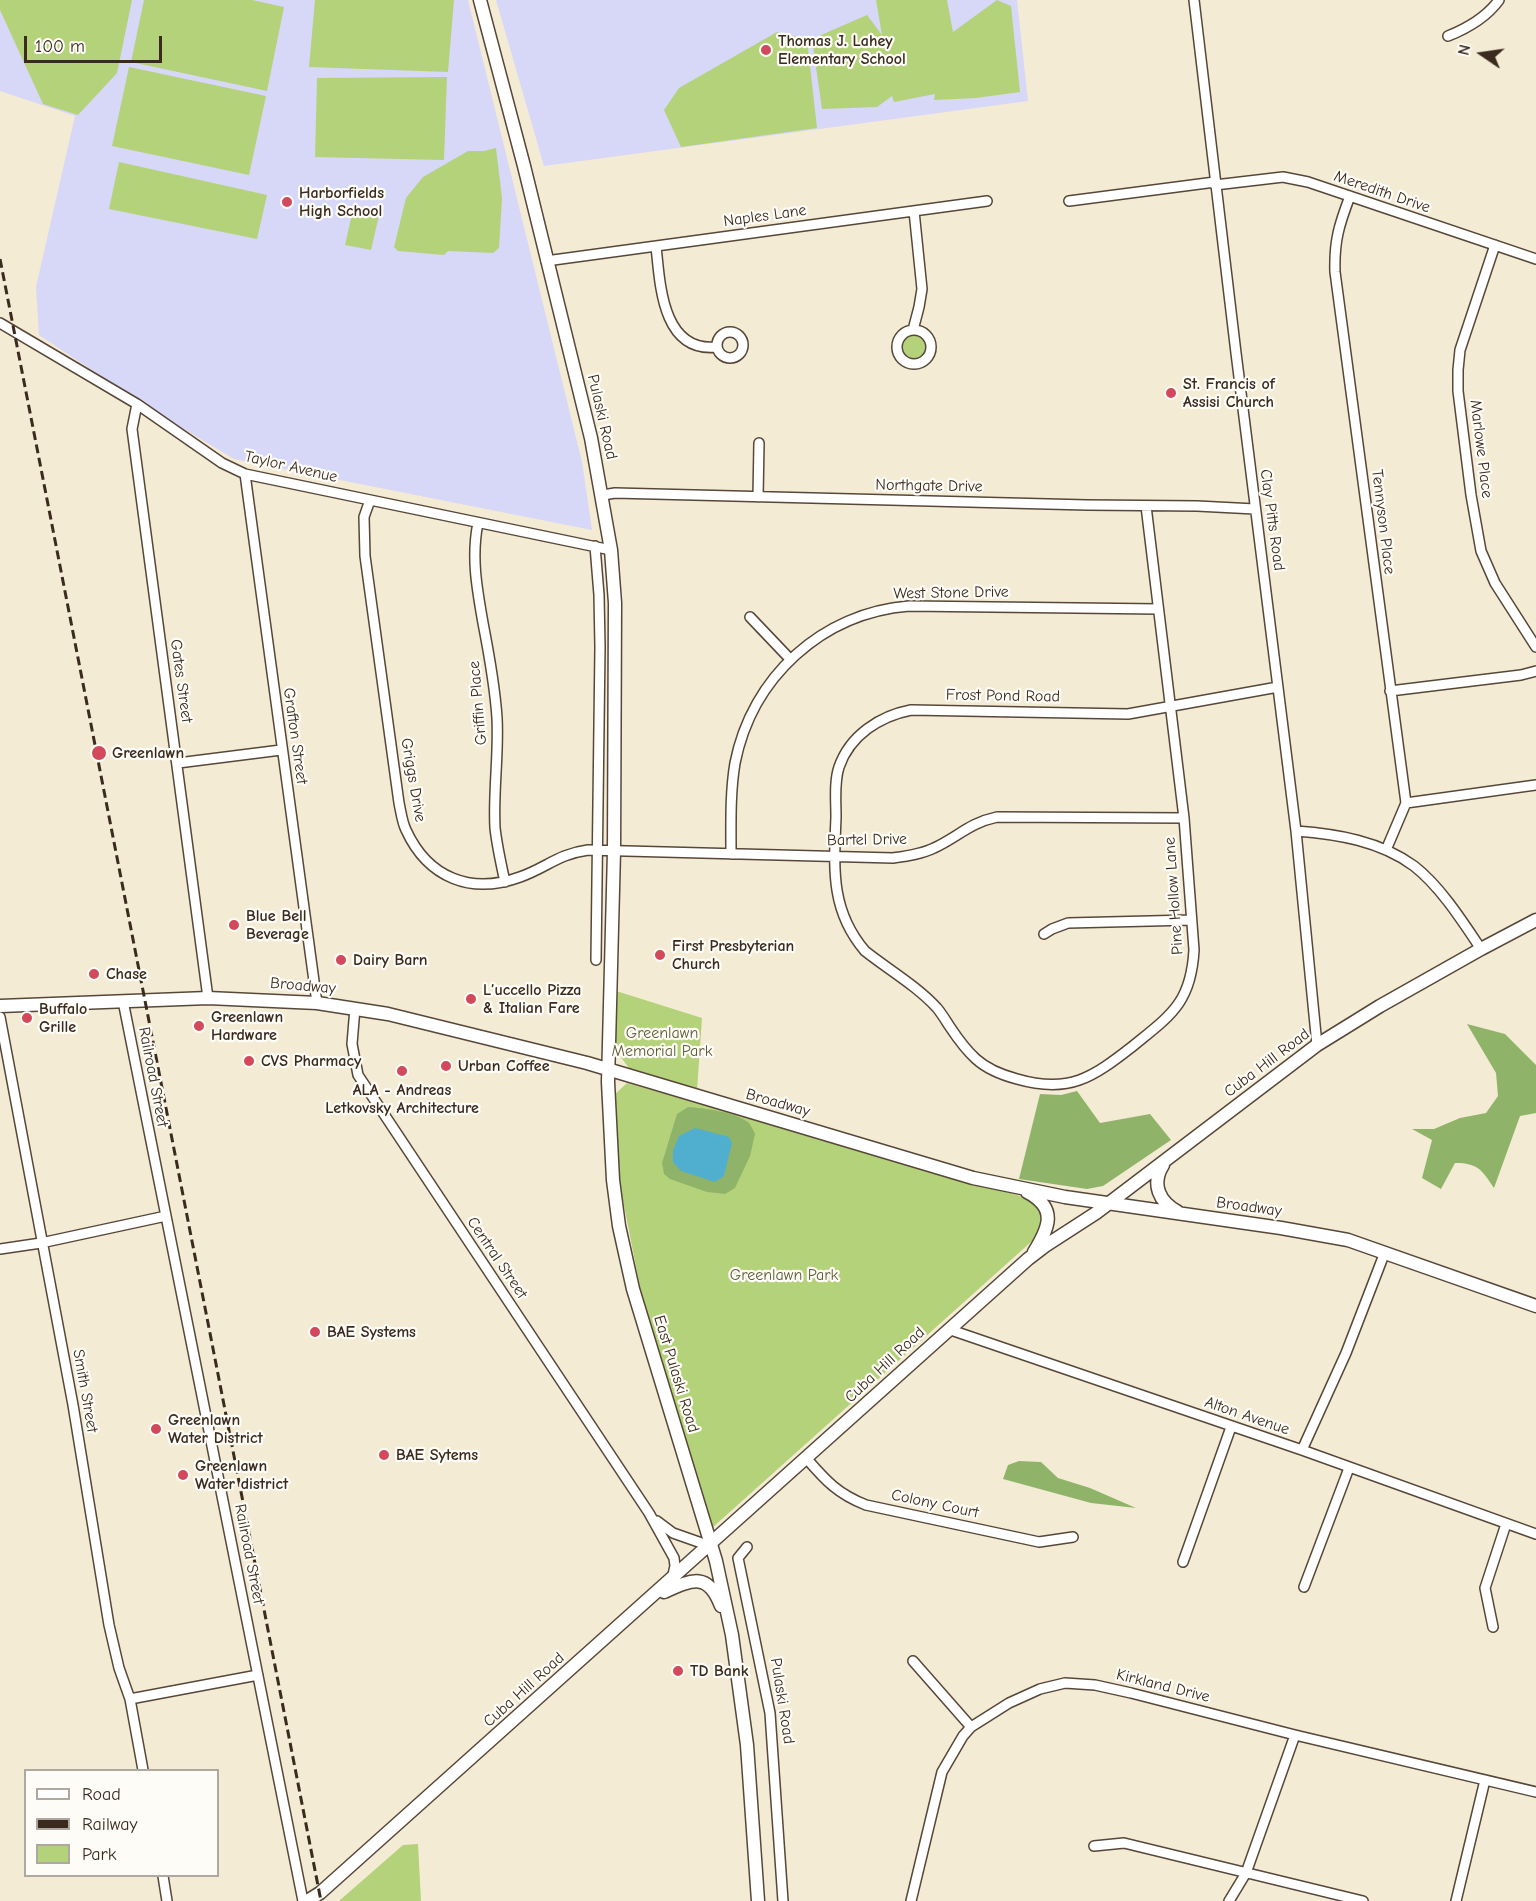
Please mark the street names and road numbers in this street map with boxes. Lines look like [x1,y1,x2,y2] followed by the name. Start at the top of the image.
[1331,167,1433,217] street label: Meredith Drive
[722,201,808,231] street label: Naples Lane
[583,373,621,461] street label: Pulaski Road
[1465,399,1497,499] street label: Marlowe Place
[243,447,339,487] street label: Taylor Avenue
[1255,468,1289,572] street label: Clay Pitts Road
[1367,468,1399,576] street label: Tennyson Place
[875,475,983,497] street label: Northgate Drive
[893,582,1009,604] street label: West Stone Drive
[166,638,196,724] street label: Gates Street
[465,660,491,746] street label: Griffin Place
[946,685,1060,707] street label: Frost Pond Road
[279,687,311,785] street label: Grafton Street
[396,737,430,823] street label: Griggs Drive
[827,830,907,850] street label: Bartel Drive
[1160,837,1188,955] street label: Pine Hollow Lane
[269,974,337,998] street label: Broadway
[134,1025,172,1129] street label: Railroad Street
[1220,1025,1314,1101] street label: Cuba Hill Road
[744,1085,812,1121] street label: Broadway
[1215,1193,1283,1221] street label: Broadway
[463,1213,531,1303] street label: Central Street
[649,1313,703,1435] street label: East Pulaski Road
[841,1323,929,1407] street label: Cuba Hill Road
[68,1348,102,1434] street label: Smith Street
[1202,1393,1292,1439] street label: Alton Avenue
[889,1485,981,1523] street label: Colony Court
[230,1502,268,1606] street label: Railroad Street
[480,1649,568,1731] street label: Cuba Hill Road
[766,1657,798,1745] street label: Pulaski Road
[1114,1665,1212,1707] street label: Kirkland Drive

